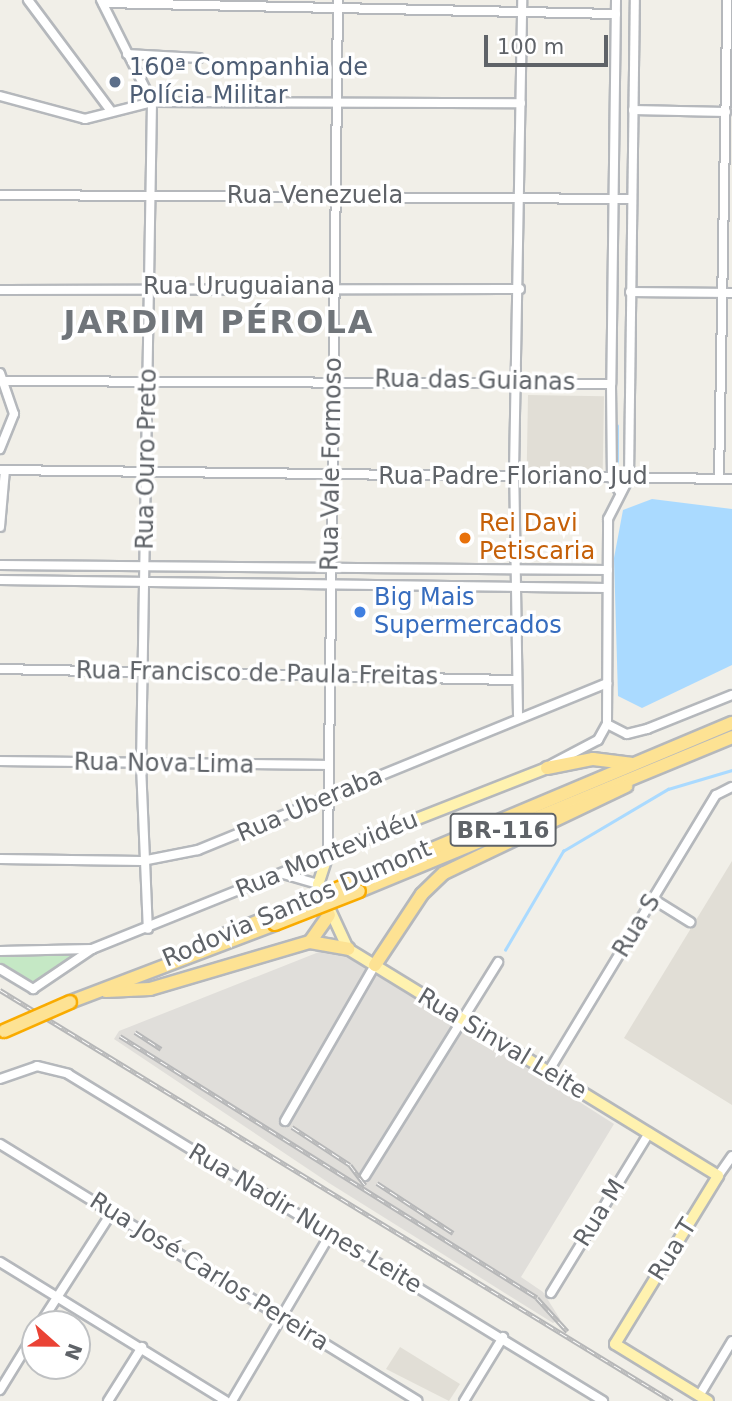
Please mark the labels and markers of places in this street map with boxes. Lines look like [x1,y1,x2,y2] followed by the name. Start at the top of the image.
[129,54,368,110] place label: 160ª Companhia de Polícia Militar
[107,74,123,90] marker: 160ª Companhia de Polícia Militar
[479,510,595,566] place label: Rei Davi Petiscaria
[457,530,473,546] marker: Rei Davi Petiscaria
[374,584,562,640] place label: Big Mais Supermercados
[352,604,368,620] marker: Big Mais Supermercados

